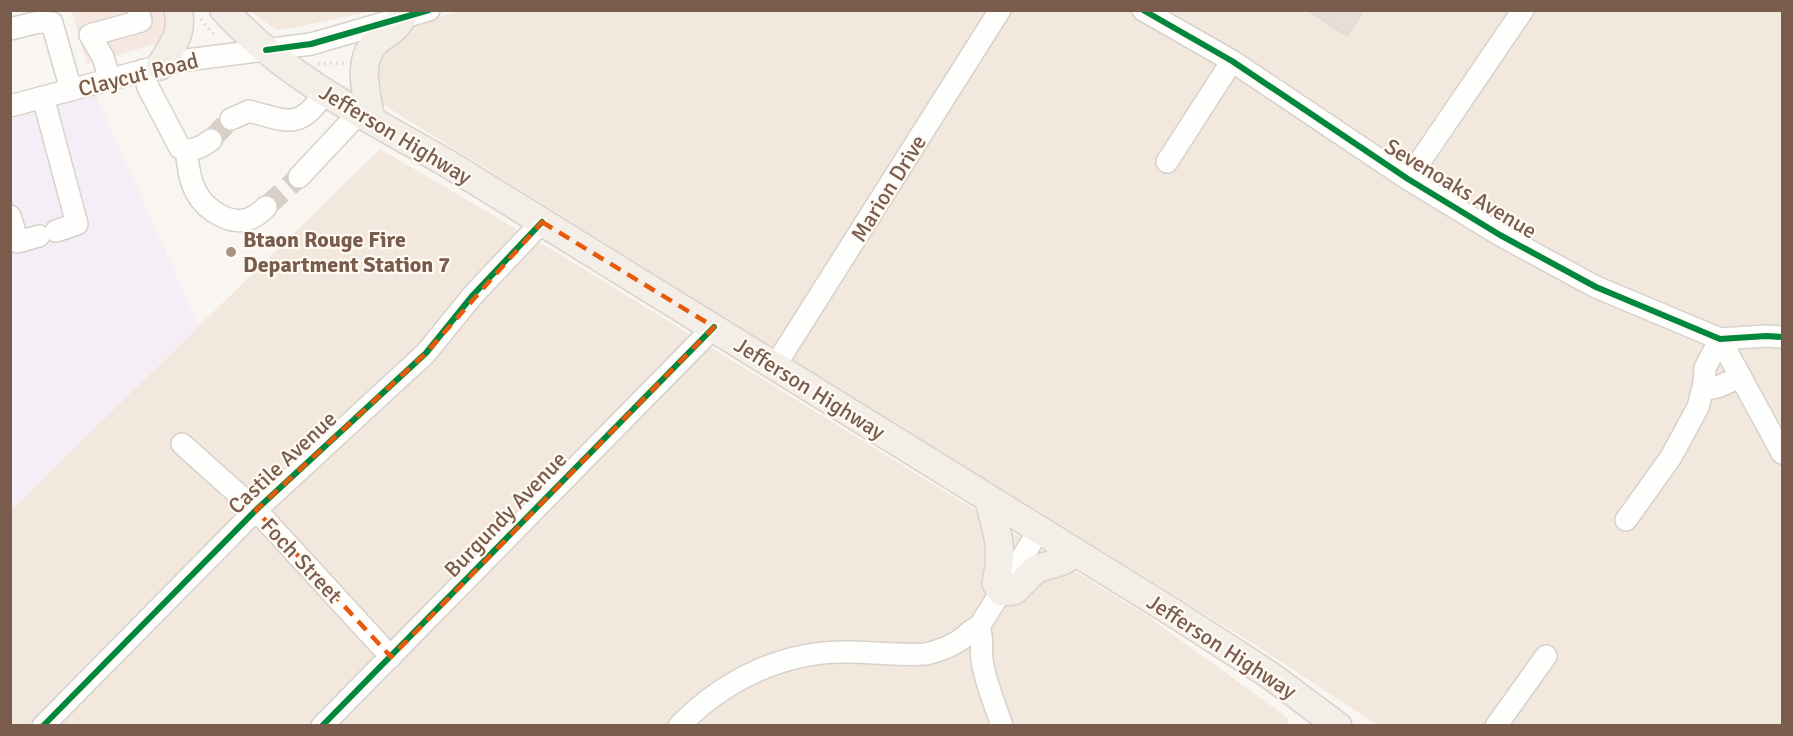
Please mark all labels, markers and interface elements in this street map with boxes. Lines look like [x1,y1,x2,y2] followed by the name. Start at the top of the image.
[75,47,201,102] street label: Claycut Road
[315,78,477,191] street label: Jefferson Highway
[845,130,932,247] street label: Marion Drive
[1380,132,1542,244] street label: Sevenoaks Avenue
[243,226,450,278] place label: Btaon Rouge Fire Department Station 7
[224,245,238,259] marker: Btaon Rouge Fire Department Station 7
[729,331,891,446] street label: Jefferson Highway
[222,405,342,520] street label: Castile Avenue
[439,446,572,583] street label: Burgundy Avenue
[255,512,348,609] street label: Foch Street
[1142,588,1302,705] street label: Jefferson Highway

